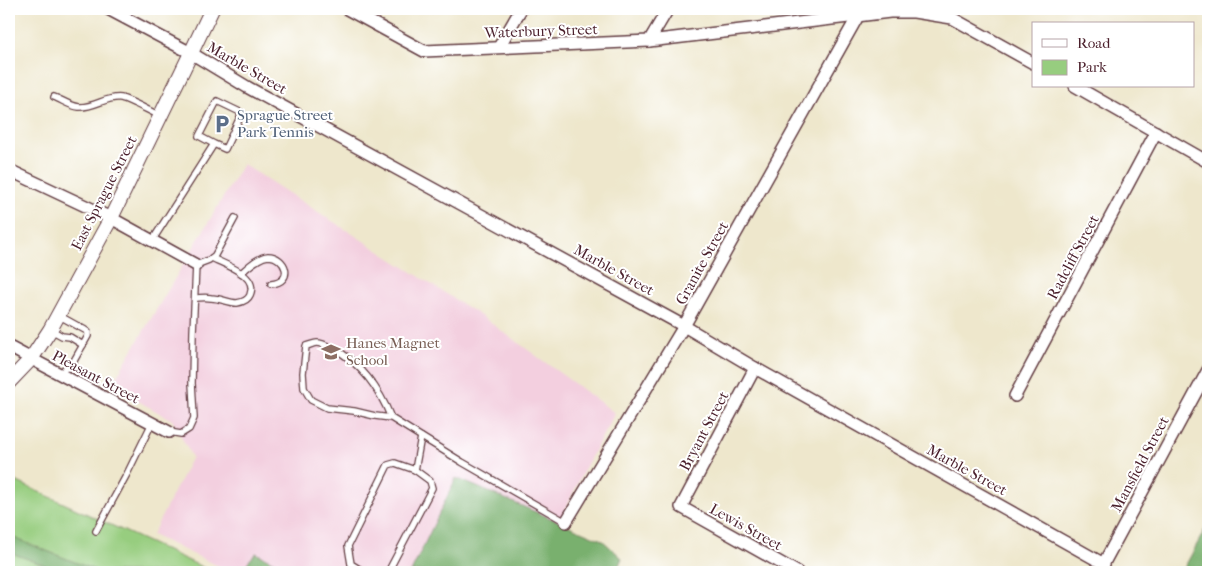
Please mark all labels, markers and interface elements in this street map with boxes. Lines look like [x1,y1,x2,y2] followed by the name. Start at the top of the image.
[483,20,599,42] street label: Waterbury Street
[1032,22,1194,88] legend
[1077,34,1111,52] text: Road
[204,38,291,98] street label: Marble Street
[1077,58,1107,76] text: Park
[237,106,334,141] place label: Sprague Street Park Tennis
[211,113,233,135] parking icon: Sprague Street Park Tennis
[67,132,141,253] street label: East Sprague Street
[1043,211,1103,302] street label: Radcliff Street
[672,218,733,308] street label: Granite Street
[571,241,658,300] street label: Marble Street
[346,334,440,369] place label: Hanes Magnet School
[320,341,342,363] school or university icon: Hanes Magnet School
[49,346,143,408] street label: Pleasant Street
[675,388,733,474] street label: Bryant Street
[1107,413,1173,515] street label: Mansfield Street
[924,441,1011,500] street label: Marble Street
[706,500,786,555] street label: Lewis Street

